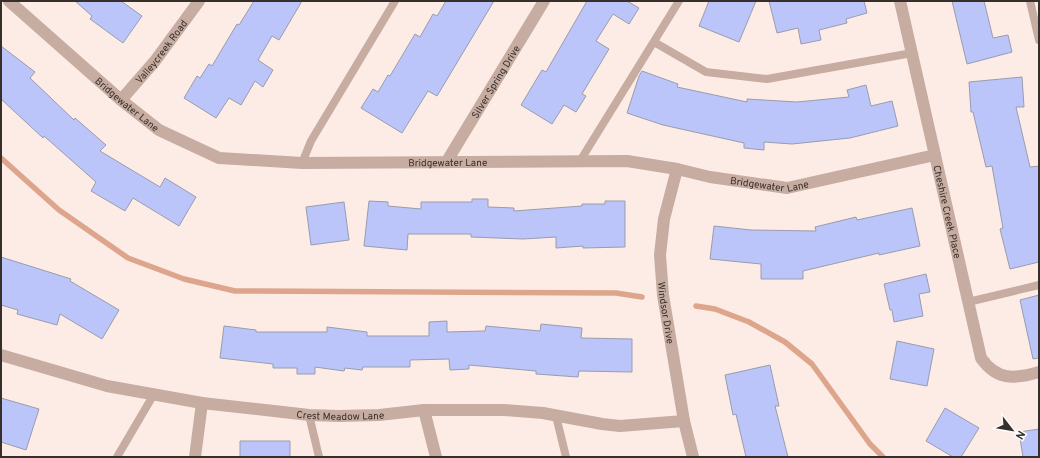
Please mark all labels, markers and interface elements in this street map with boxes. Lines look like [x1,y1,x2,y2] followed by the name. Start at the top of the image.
[133,18,191,87] street label: Valleycreek Road
[469,43,524,121] street label: Silver Spring Drive
[92,75,161,135] street label: Bridgewater Lane
[408,157,487,170] street label: Bridgewater Lane
[929,164,963,260] street label: Cheshire Creek Place
[729,175,810,196] street label: Bridgewater Lane
[654,281,676,345] street label: Windsor Drive
[296,409,385,424] street label: Crest Meadow Lane
[992,410,1032,450] north arrow
[1012,428,1028,442] text: N

